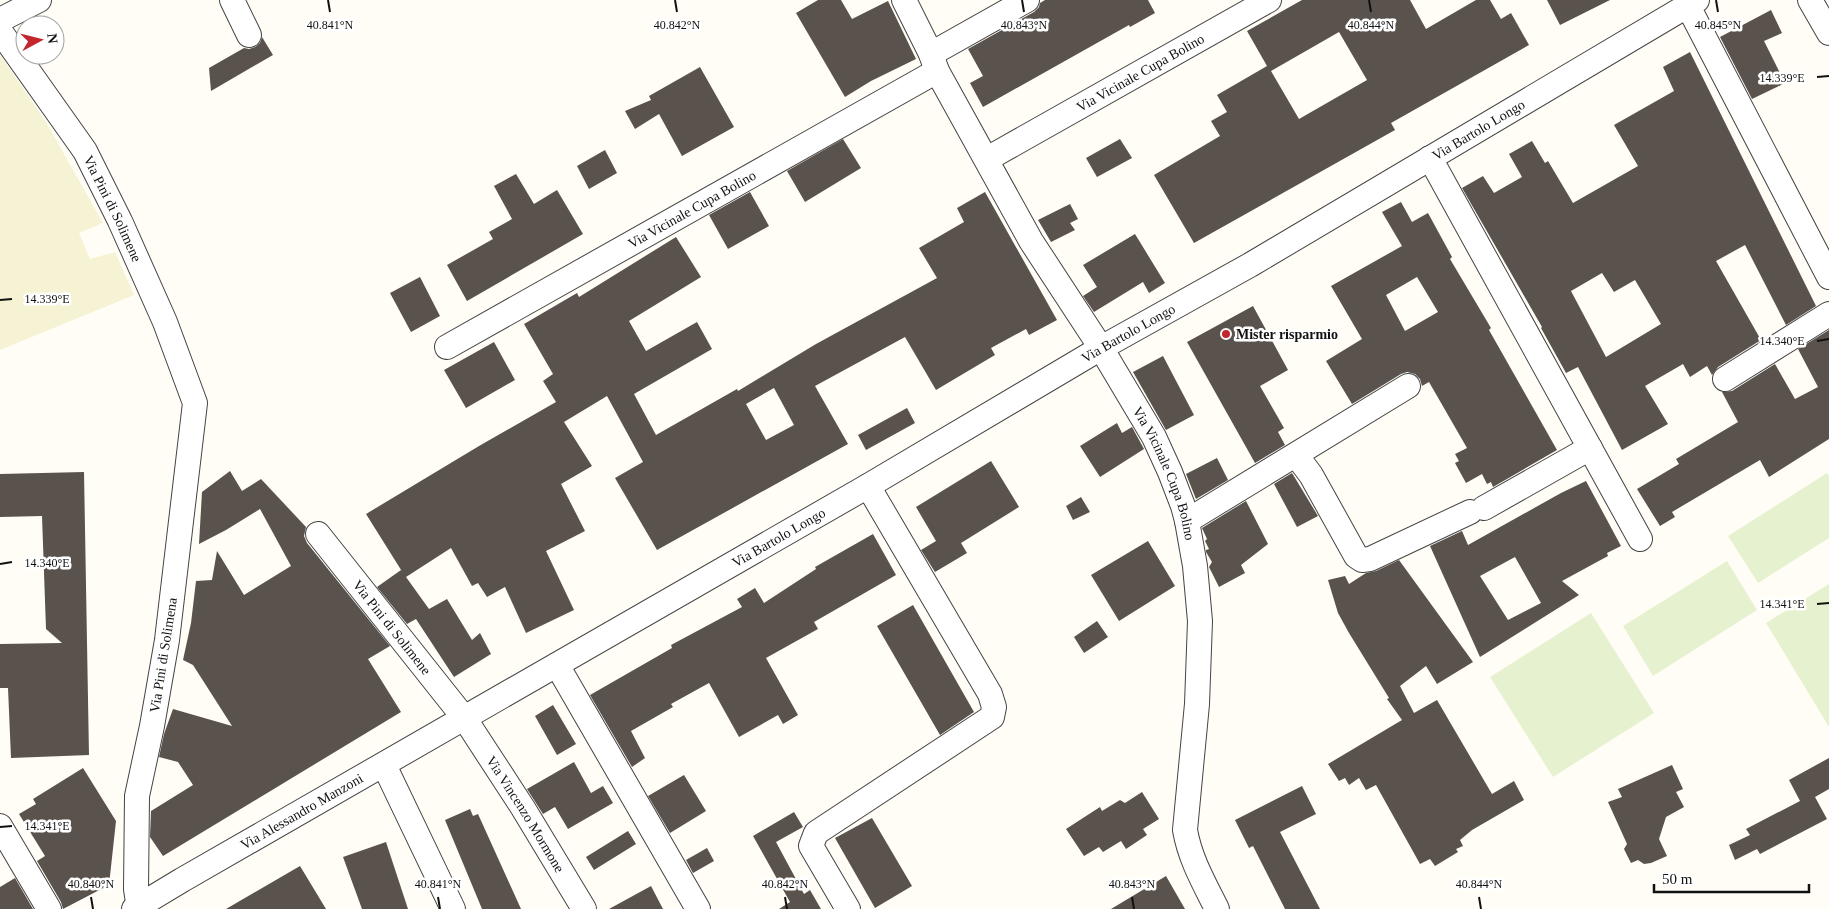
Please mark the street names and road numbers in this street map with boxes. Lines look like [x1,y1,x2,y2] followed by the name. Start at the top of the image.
[1074,31,1207,115] street label: Via Vicinale Cupa Bolino
[1430,97,1528,163] street label: Via Bartolo Longo
[80,153,144,264] street label: Via Pini di Solimene
[626,168,758,251] street label: Via Vicinale Cupa Bolino
[1079,301,1178,366] street label: Via Bartolo Longo
[1130,404,1197,542] street label: Via Vicinale Cupa Bolino
[730,505,828,570] street label: Via Bartolo Longo
[350,577,434,678] street label: Via Pini di Solimene
[147,596,180,714] street label: Via Pini di Solimena
[483,753,567,875] street label: Via Vincenzo Mormone
[238,771,366,853] street label: Via Alessandro Manzoni

